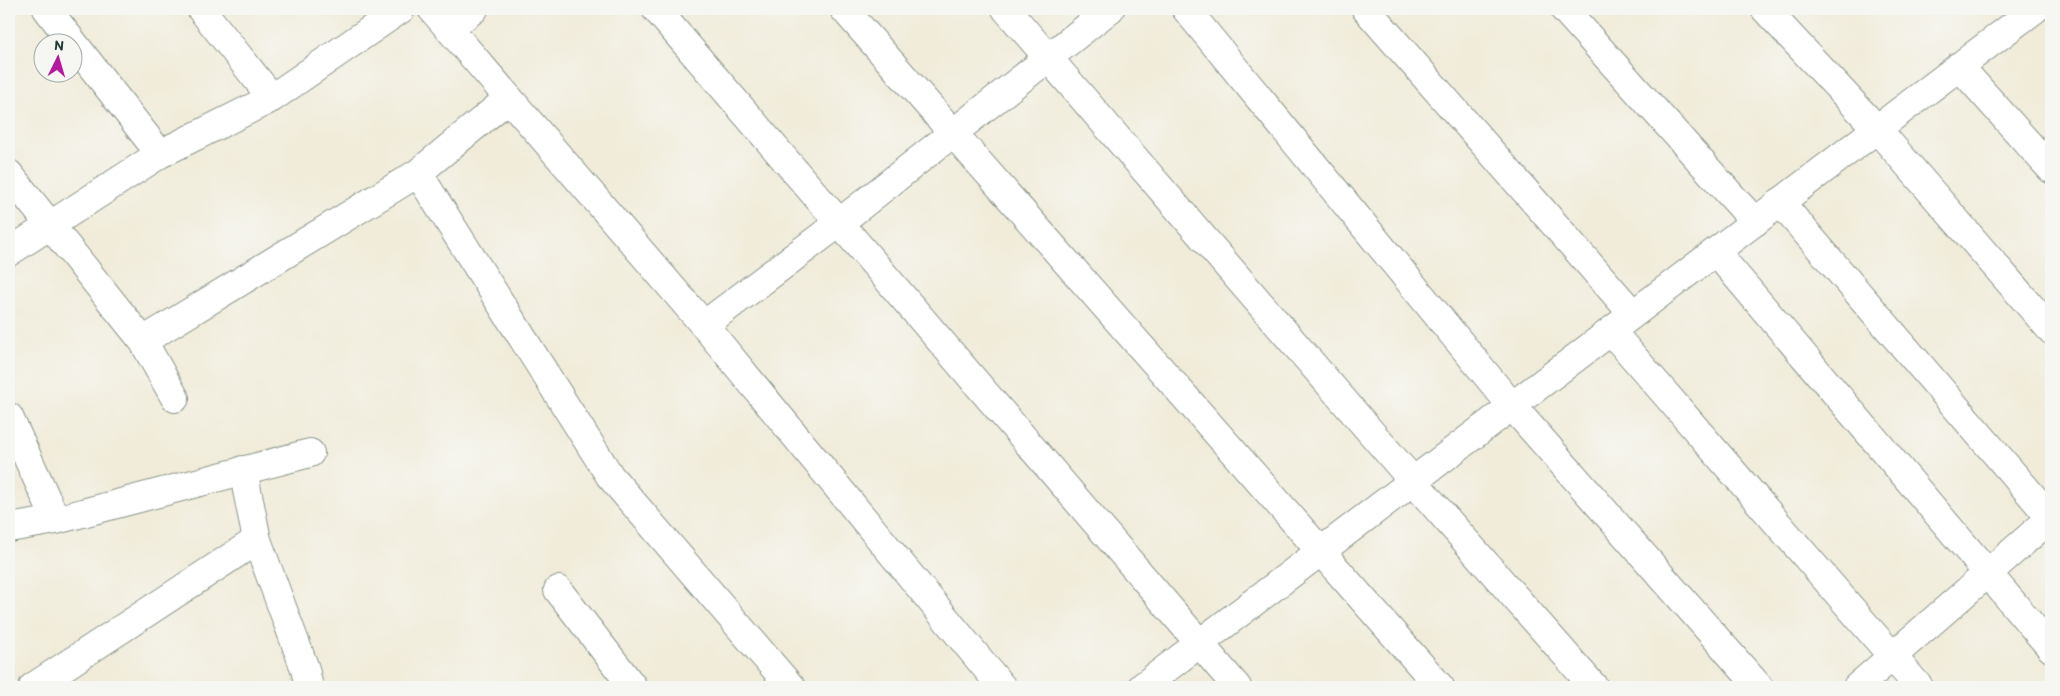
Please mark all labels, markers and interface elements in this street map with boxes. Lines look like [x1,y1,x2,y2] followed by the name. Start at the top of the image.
[32,32,82,82] north arrow
[54,37,65,54] text: N

